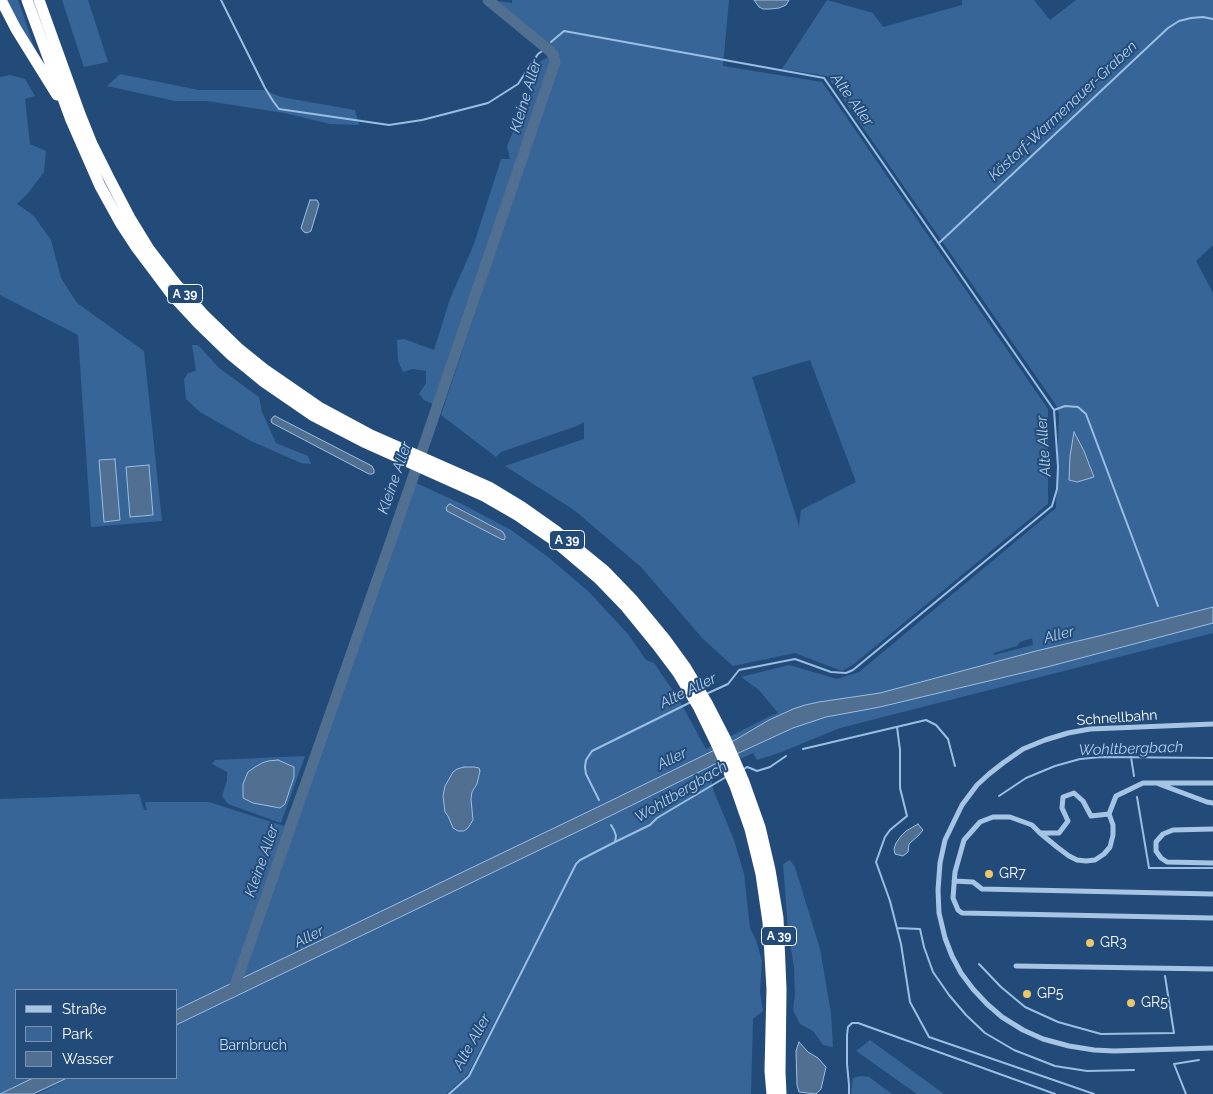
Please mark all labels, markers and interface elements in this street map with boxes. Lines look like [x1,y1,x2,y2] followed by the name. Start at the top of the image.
[985,37,1141,185] water label: Kästorf-Warmenauer-Graben
[506,57,546,135] water label: Kleine Aller
[827,70,877,130] water label: Alte Aller
[168,284,202,304] road number: A 39
[1033,415,1055,477] water label: Alte Aller
[374,440,416,516] water label: Kleine Aller
[550,530,584,550] road number: A 39
[1042,623,1076,647] water label: Aller
[657,670,719,712] water label: Alte Aller
[1076,707,1158,729] street label: Schnellbahn
[1078,738,1184,760] water label: Wohltbergbach
[654,744,690,774] water label: Aller
[632,757,730,827] water label: Wohltbergbach
[241,823,283,899] water label: Kleine Aller
[999,866,1026,882] place label: GR7
[983,868,995,880] marker: GR7
[291,922,327,952] water label: Aller
[762,926,796,946] road number: A 39
[1100,935,1127,951] place label: GR3
[1084,937,1096,949] marker: GR3
[1037,986,1063,1002] place label: GP5
[1021,988,1033,1000] marker: GP5
[15,989,178,1079] legend
[1141,995,1168,1011] place label: GR5
[1125,997,1137,1009] marker: GR5
[62,1000,106,1018] text: Straße
[449,1011,495,1073] water label: Alte Aller
[62,1025,93,1043] text: Park
[219,1038,287,1054] park label: Barnbruch
[62,1050,114,1068] text: Wasser

